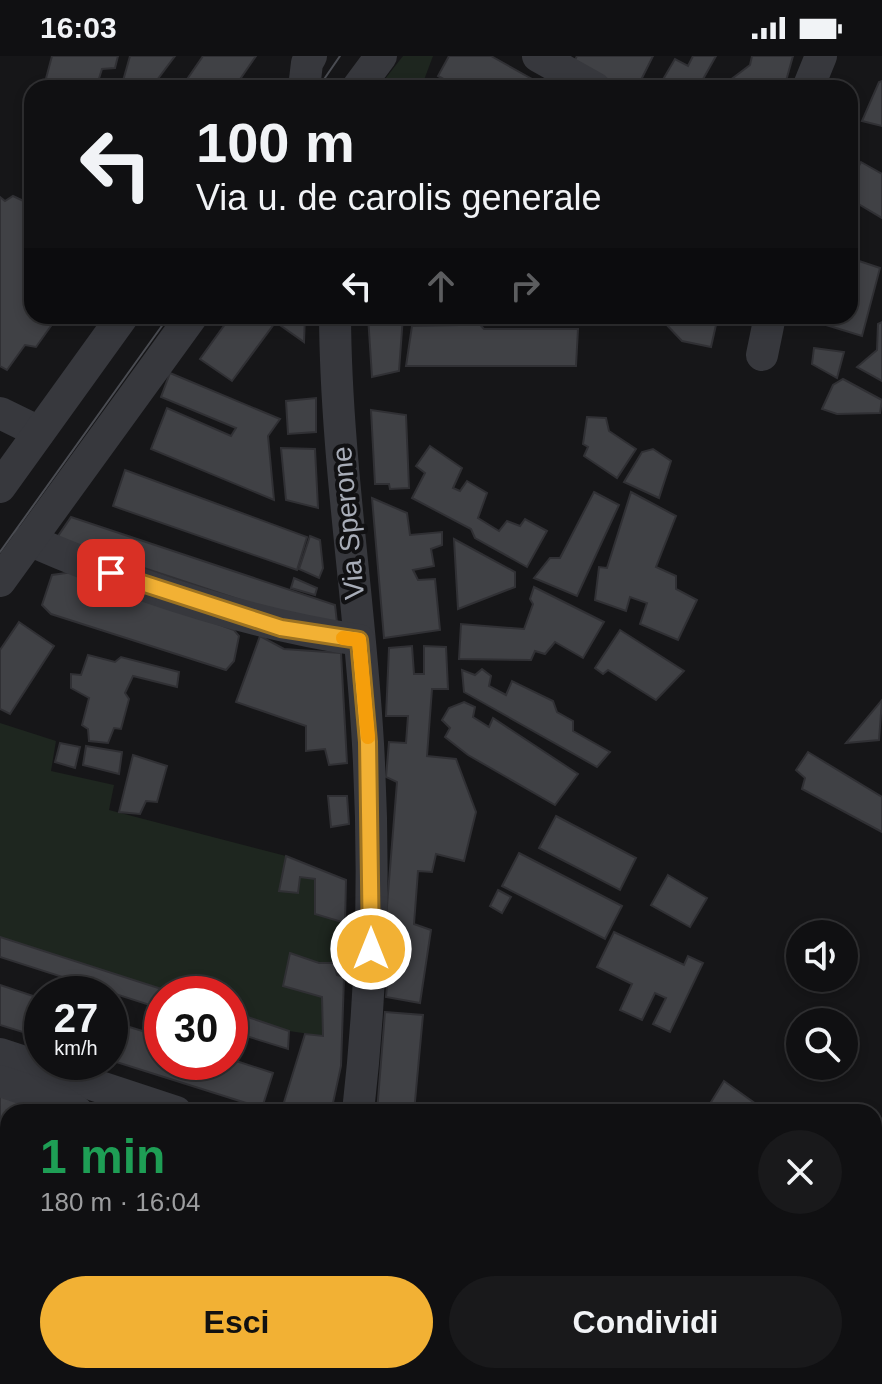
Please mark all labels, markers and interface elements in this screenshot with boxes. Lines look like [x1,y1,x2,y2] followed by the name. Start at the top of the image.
[40,11,117,44] text: 16:03
[196,111,355,174] text: 100 m
[64,112,168,216] icon: left
[196,177,602,218] text: Via u. de carolis generale
[335,264,379,308] icon: left
[419,264,463,308] icon: ahead
[503,264,547,308] icon: right
[326,445,370,601] street label: Via Sperone
[77,539,145,607] pin
[89,551,133,595] icon: arrive
[329,907,413,991] position arrow
[786,920,858,1080] map controls
[786,920,858,992] button: sound
[144,976,248,1080] speed limit sign: 30
[54,996,98,1040] text: 27
[786,1008,858,1080] button: search
[54,1037,98,1059] text: km/h
[40,1130,165,1183] text: 1 min
[758,1130,842,1214] button: close
[40,1187,200,1217] text: 180 m · 16:04
[40,1276,433,1368] button: Esci
[449,1276,842,1368] button: Condividi

